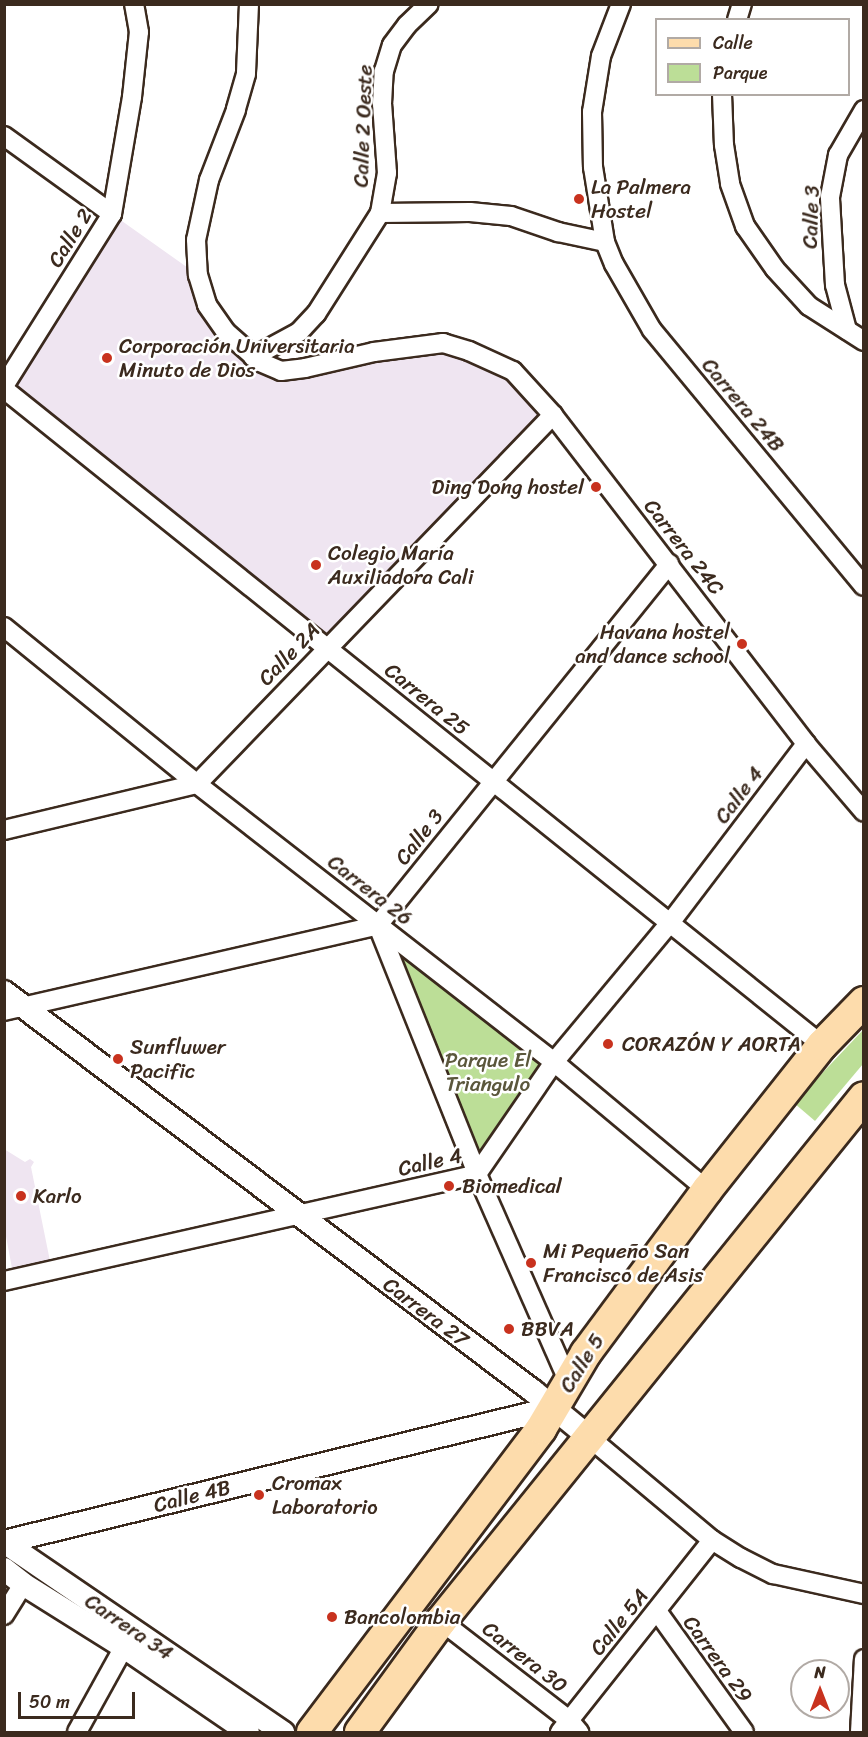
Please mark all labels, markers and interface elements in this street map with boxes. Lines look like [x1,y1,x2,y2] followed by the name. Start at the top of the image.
[655,18,850,96] legend
[713,27,753,59] text: Calle
[713,57,767,89] text: Parque
[348,64,378,188] street label: Calle 2 Oeste
[591,174,692,224] place label: La Palmera Hostel
[797,185,825,249] street label: Calle 3
[572,192,586,206] marker: La Palmera Hostel
[42,204,98,272] street label: Calle 2
[119,333,356,383] place label: Corporación Universitaria Minuto de Dios
[100,351,114,365] marker: Corporación Universitaria Minuto de Dios
[696,353,790,457] street label: Carrera 24B
[431,474,584,500] place label: Ding Dong hostel
[589,480,603,494] marker: Ding Dong hostel
[639,494,729,600] street label: Carrera 24C
[328,540,474,590] place label: Colegio María Auxiliadora Cali
[309,558,323,572] marker: Colegio María Auxiliadora Cali
[253,617,325,691] street label: Calle 2A
[573,619,730,669] place label: Havana hostel and dance school
[735,637,749,651] marker: Havana hostel and dance school
[380,657,474,741] street label: Carrera 25
[709,761,769,829] street label: Calle 4
[390,804,448,870] street label: Calle 3
[323,849,417,931] street label: Carrera 26
[622,1031,800,1057] place label: CORAZÓN Y AORTA
[130,1034,225,1084] place label: Sunfluwer Pacific
[599,1035,617,1053] marker: CORAZÓN Y AORTA
[445,1047,531,1097] park label: Parque El Triangulo
[111,1052,125,1066] marker: Sunfluwer Pacific
[396,1142,464,1182] street label: Calle 4
[462,1173,562,1199] place label: Biomedical
[440,1177,458,1195] marker: Biomedical
[33,1183,82,1209] place label: Karlo
[14,1189,28,1203] marker: Karlo
[543,1238,703,1288] place label: Mi Pequeño San Francisco de Asis
[524,1256,538,1270] marker: Mi Pequeño San Francisco de Asis
[378,1272,474,1352] street label: Carrera 27
[521,1316,574,1342] place label: BBVA
[502,1322,516,1336] marker: BBVA
[554,1329,610,1397] street label: Calle 5
[272,1470,378,1520] place label: Cromax Laboratorio
[151,1474,233,1518] street label: Calle 4B
[250,1486,268,1504] marker: Cromax Laboratorio
[585,1584,653,1660] street label: Calle 5A
[80,1588,178,1666] street label: Carrera 34
[344,1604,460,1630] place label: Bancolombia
[325,1610,339,1624] marker: Bancolombia
[678,1611,758,1707] street label: Carrera 29
[477,1616,573,1698] street label: Carrera 30
[814,1658,826,1687] text: N
[790,1659,850,1719] north arrow
[21,1680,138,1718] scale bar
[29,1686,70,1718] text: 50 m

